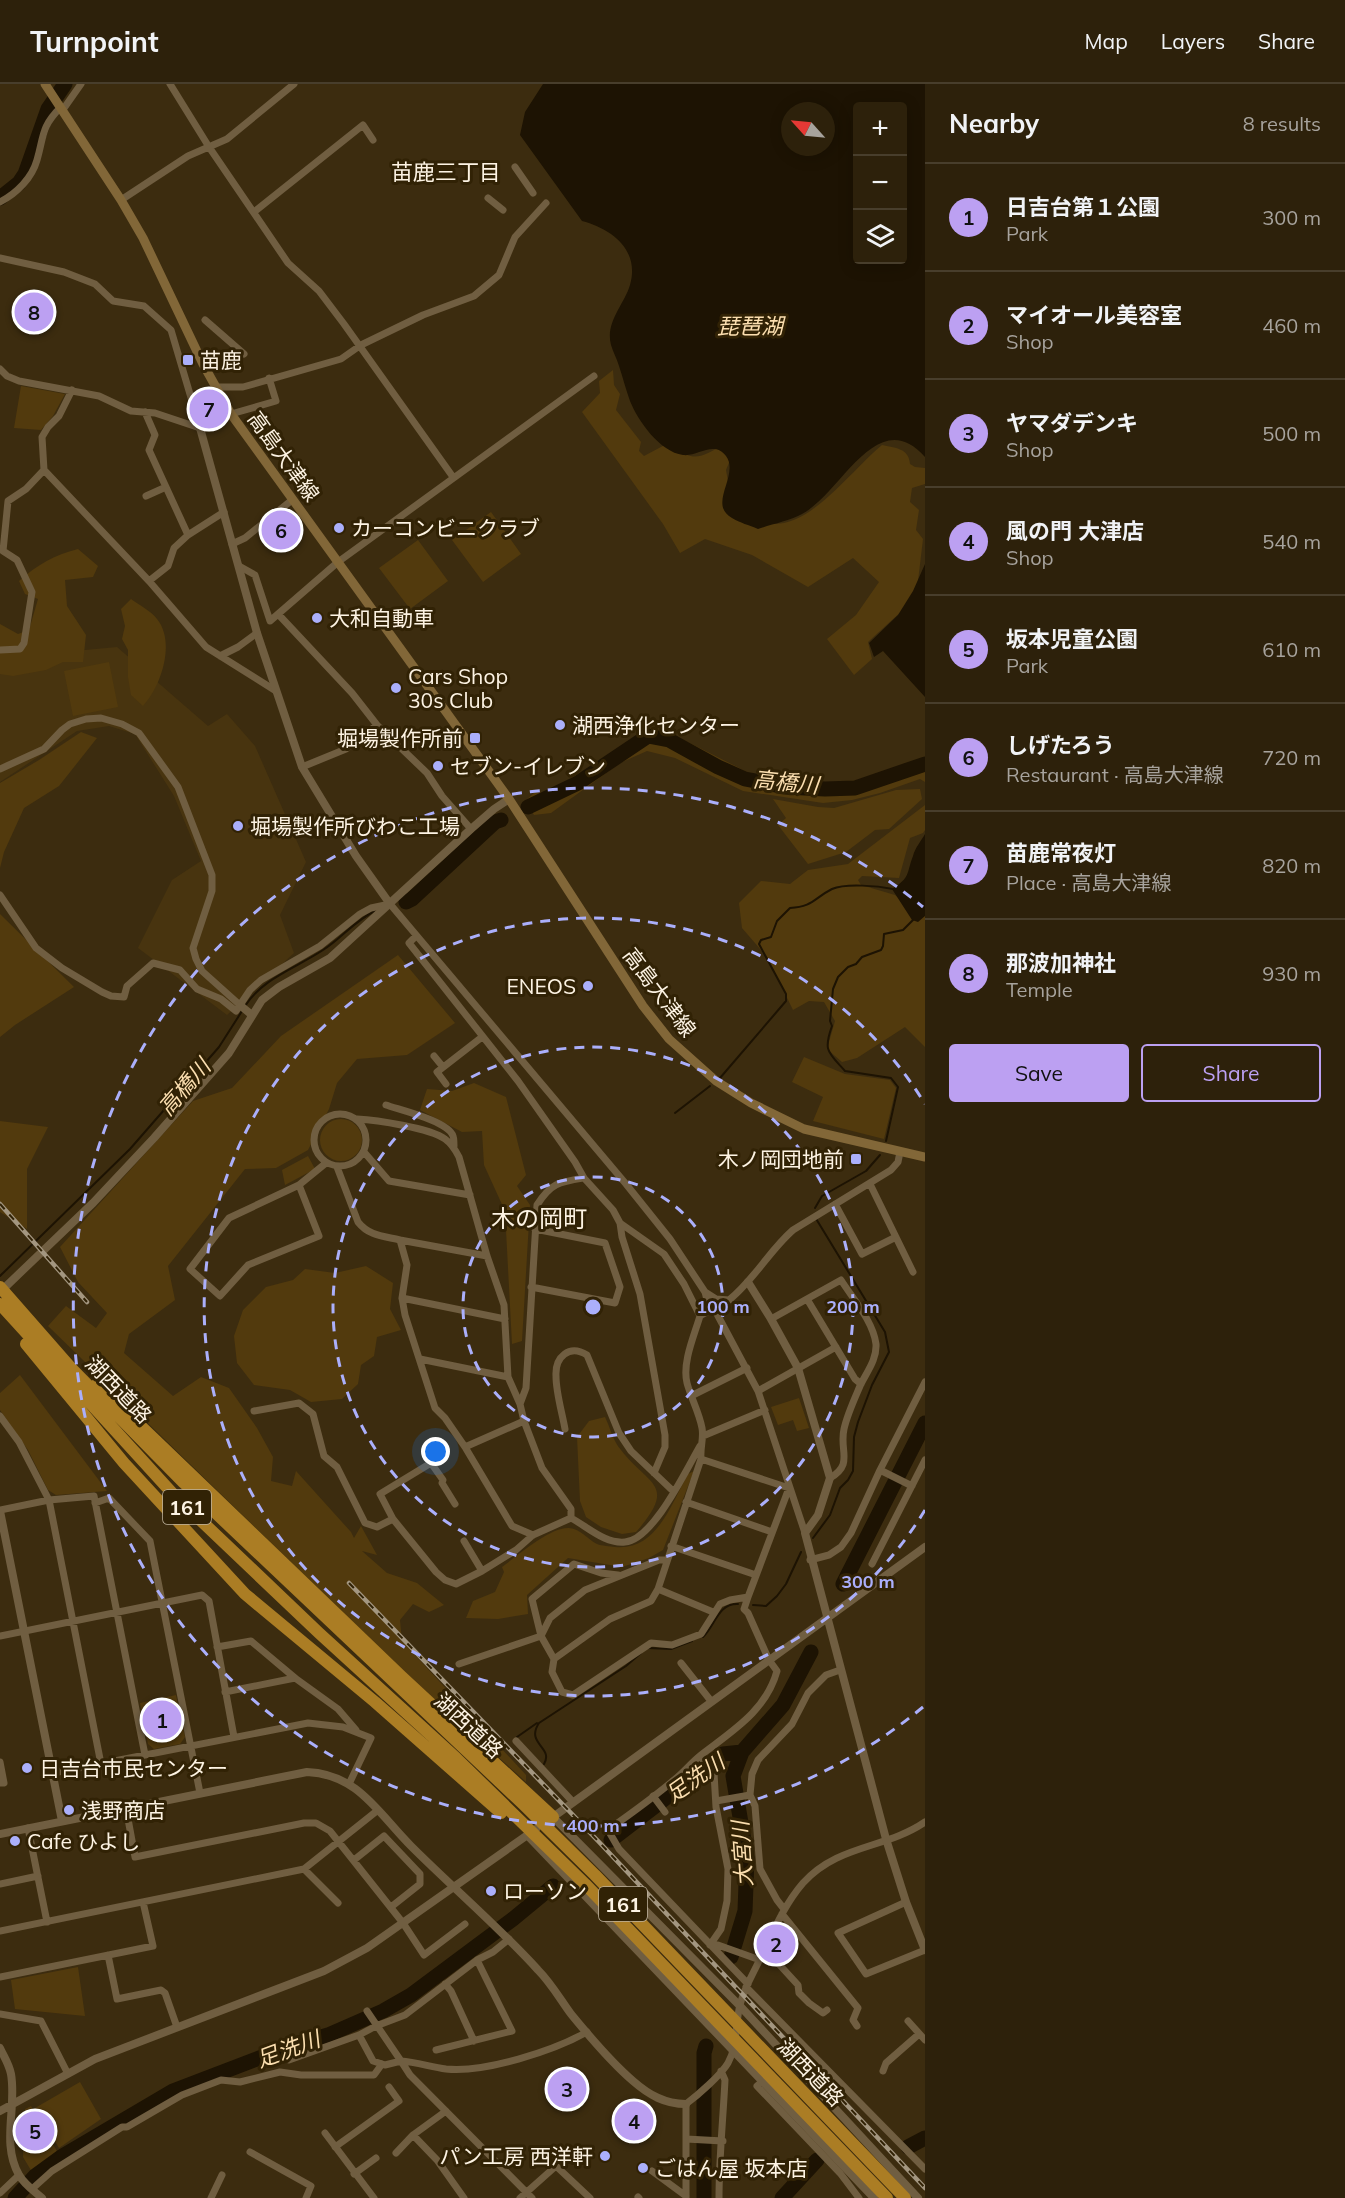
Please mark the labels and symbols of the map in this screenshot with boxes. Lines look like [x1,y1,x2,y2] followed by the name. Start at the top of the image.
[781,102,835,156] north arrow
[391,158,501,186] district label: 苗鹿三丁目
[15,290,54,334] pin: 8
[717,312,786,340] water label: 琵琶湖
[200,347,242,373] place label: 苗鹿
[181,353,195,367] marker: 苗鹿
[190,386,228,432] pin: 7
[243,406,325,506] street label: 高島大津線
[262,508,300,552] pin: 6
[351,515,540,541] place label: カーコンビニクラブ
[332,521,346,535] marker: カーコンビニクラブ
[329,605,434,631] place label: 大和自動車
[310,611,324,625] marker: 大和自動車
[408,663,508,713] place label: Cars Shop 30s Club
[389,681,403,695] marker: Cars Shop 30s Club
[572,712,740,738] place label: 湖西浄化センター
[553,718,567,732] marker: 湖西浄化センター
[337,725,463,751] place label: 堀場製作所前
[468,731,482,745] marker: 堀場製作所前
[450,753,606,779] place label: セブン-イレブン
[431,759,445,773] marker: セブン-イレブン
[752,765,822,800] water label: 高橋川
[250,813,460,839] place label: 堀場製作所びわこ工場
[231,819,245,833] marker: 堀場製作所びわこ工場
[618,942,702,1042] street label: 高島大津線
[506,973,576,999] place label: ENEOS
[581,979,595,993] marker: ENEOS
[152,1051,218,1121] water label: 高橋川
[718,1146,844,1172] place label: 木ノ岡団地前
[849,1152,863,1166] marker: 木ノ岡団地前
[491,1203,587,1233] district label: 木の岡町
[696,1295,750,1318] text: 100 m
[826,1295,880,1318] text: 200 m
[583,1297,603,1317] centre of rings
[80,1350,158,1428] street label: 湖西道路
[421,1437,450,1466] your location
[163,1490,211,1524] road number: 161
[841,1570,895,1593] text: 300 m
[429,1687,509,1763] street label: 湖西道路
[142,1698,182,1742] pin: 1
[660,1746,732,1808] water label: 足洗川
[39,1755,228,1781] place label: 日吉台市民センター
[20,1761,34,1775] marker: 日吉台市民センター
[81,1797,165,1823] place label: 浅野商店
[62,1803,76,1817] marker: 浅野商店
[566,1814,620,1837] text: 400 m
[726,1818,758,1888] water label: 大宮川
[27,1828,140,1854] place label: Cafe ひよし
[8,1834,22,1848] marker: Cafe ひよし
[503,1878,587,1904] place label: ローソン
[484,1884,498,1898] marker: ローソン
[599,1887,647,1921] road number: 161
[756,1922,796,1966] pin: 2
[252,2024,326,2073] water label: 足洗川
[772,2033,850,2111] street label: 湖西道路
[548,2066,586,2112] pin: 3
[614,2098,654,2144] pin: 4
[15,2108,54,2154] pin: 5
[439,2143,593,2169] place label: パン工房 西洋軒
[598,2149,612,2163] marker: パン工房 西洋軒
[655,2155,807,2181] place label: ごはん屋 坂本店
[636,2161,650,2175] marker: ごはん屋 坂本店

